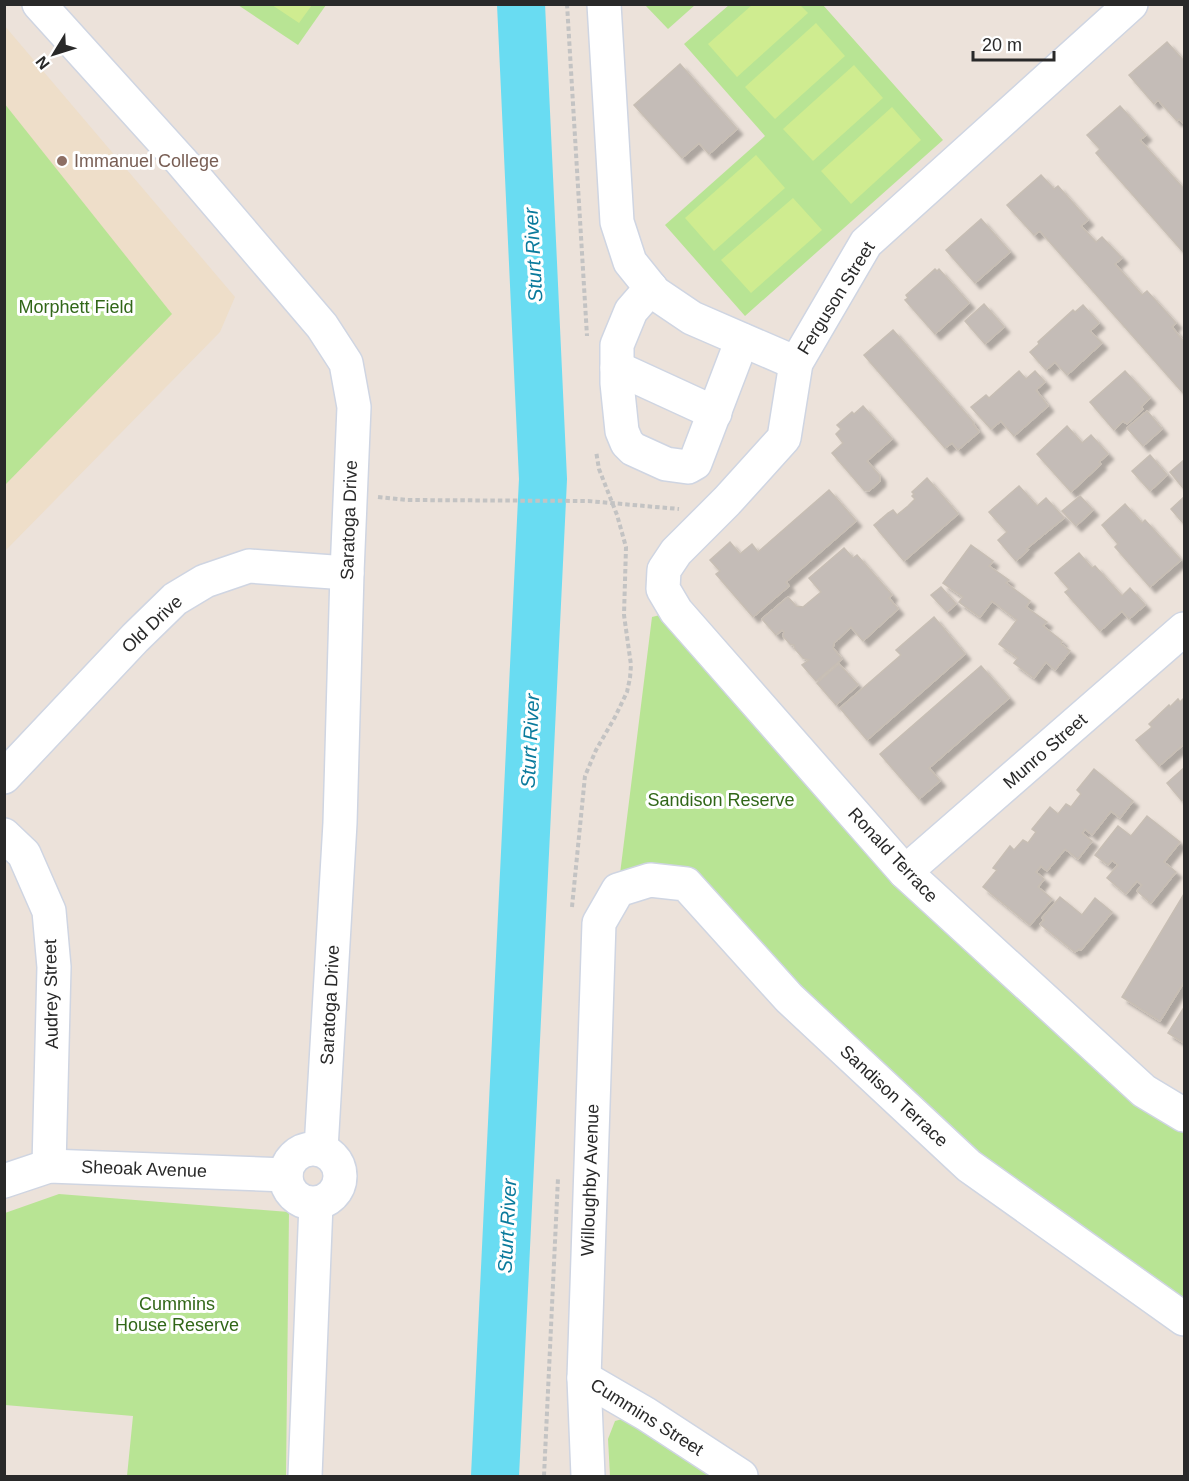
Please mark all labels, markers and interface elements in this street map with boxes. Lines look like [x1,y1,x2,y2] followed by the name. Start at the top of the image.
[24,24,84,84] north arrow
[973,24,1054,62] scale bar
[982,35,1022,55] text: 20 m
[32,53,53,73] text: N
[74,151,219,171] place label: Immanuel College
[55,154,69,168] marker: Immanuel College
[519,206,546,303] water label: Sturt River
[793,238,879,358] street label: Ferguson Street
[18,297,134,317] park label: Morphett Field
[337,460,361,580] street label: Saratoga Drive
[118,591,186,657] street label: Old Drive
[517,692,544,789] water label: Sturt River
[999,709,1091,793] street label: Munro Street
[647,790,795,810] park label: Sandison Reserve
[844,804,942,906] street label: Ronald Terrace
[40,939,62,1049] street label: Audrey Street
[317,945,343,1065] street label: Saratoga Drive
[836,1041,952,1151] street label: Sandison Terrace
[577,1103,603,1257] street label: Willoughby Avenue
[81,1157,207,1181] street label: Sheoak Avenue
[494,1177,521,1274] water label: Sturt River
[115,1294,239,1335] park label: Cummins House Reserve
[587,1374,707,1460] street label: Cummins Street

